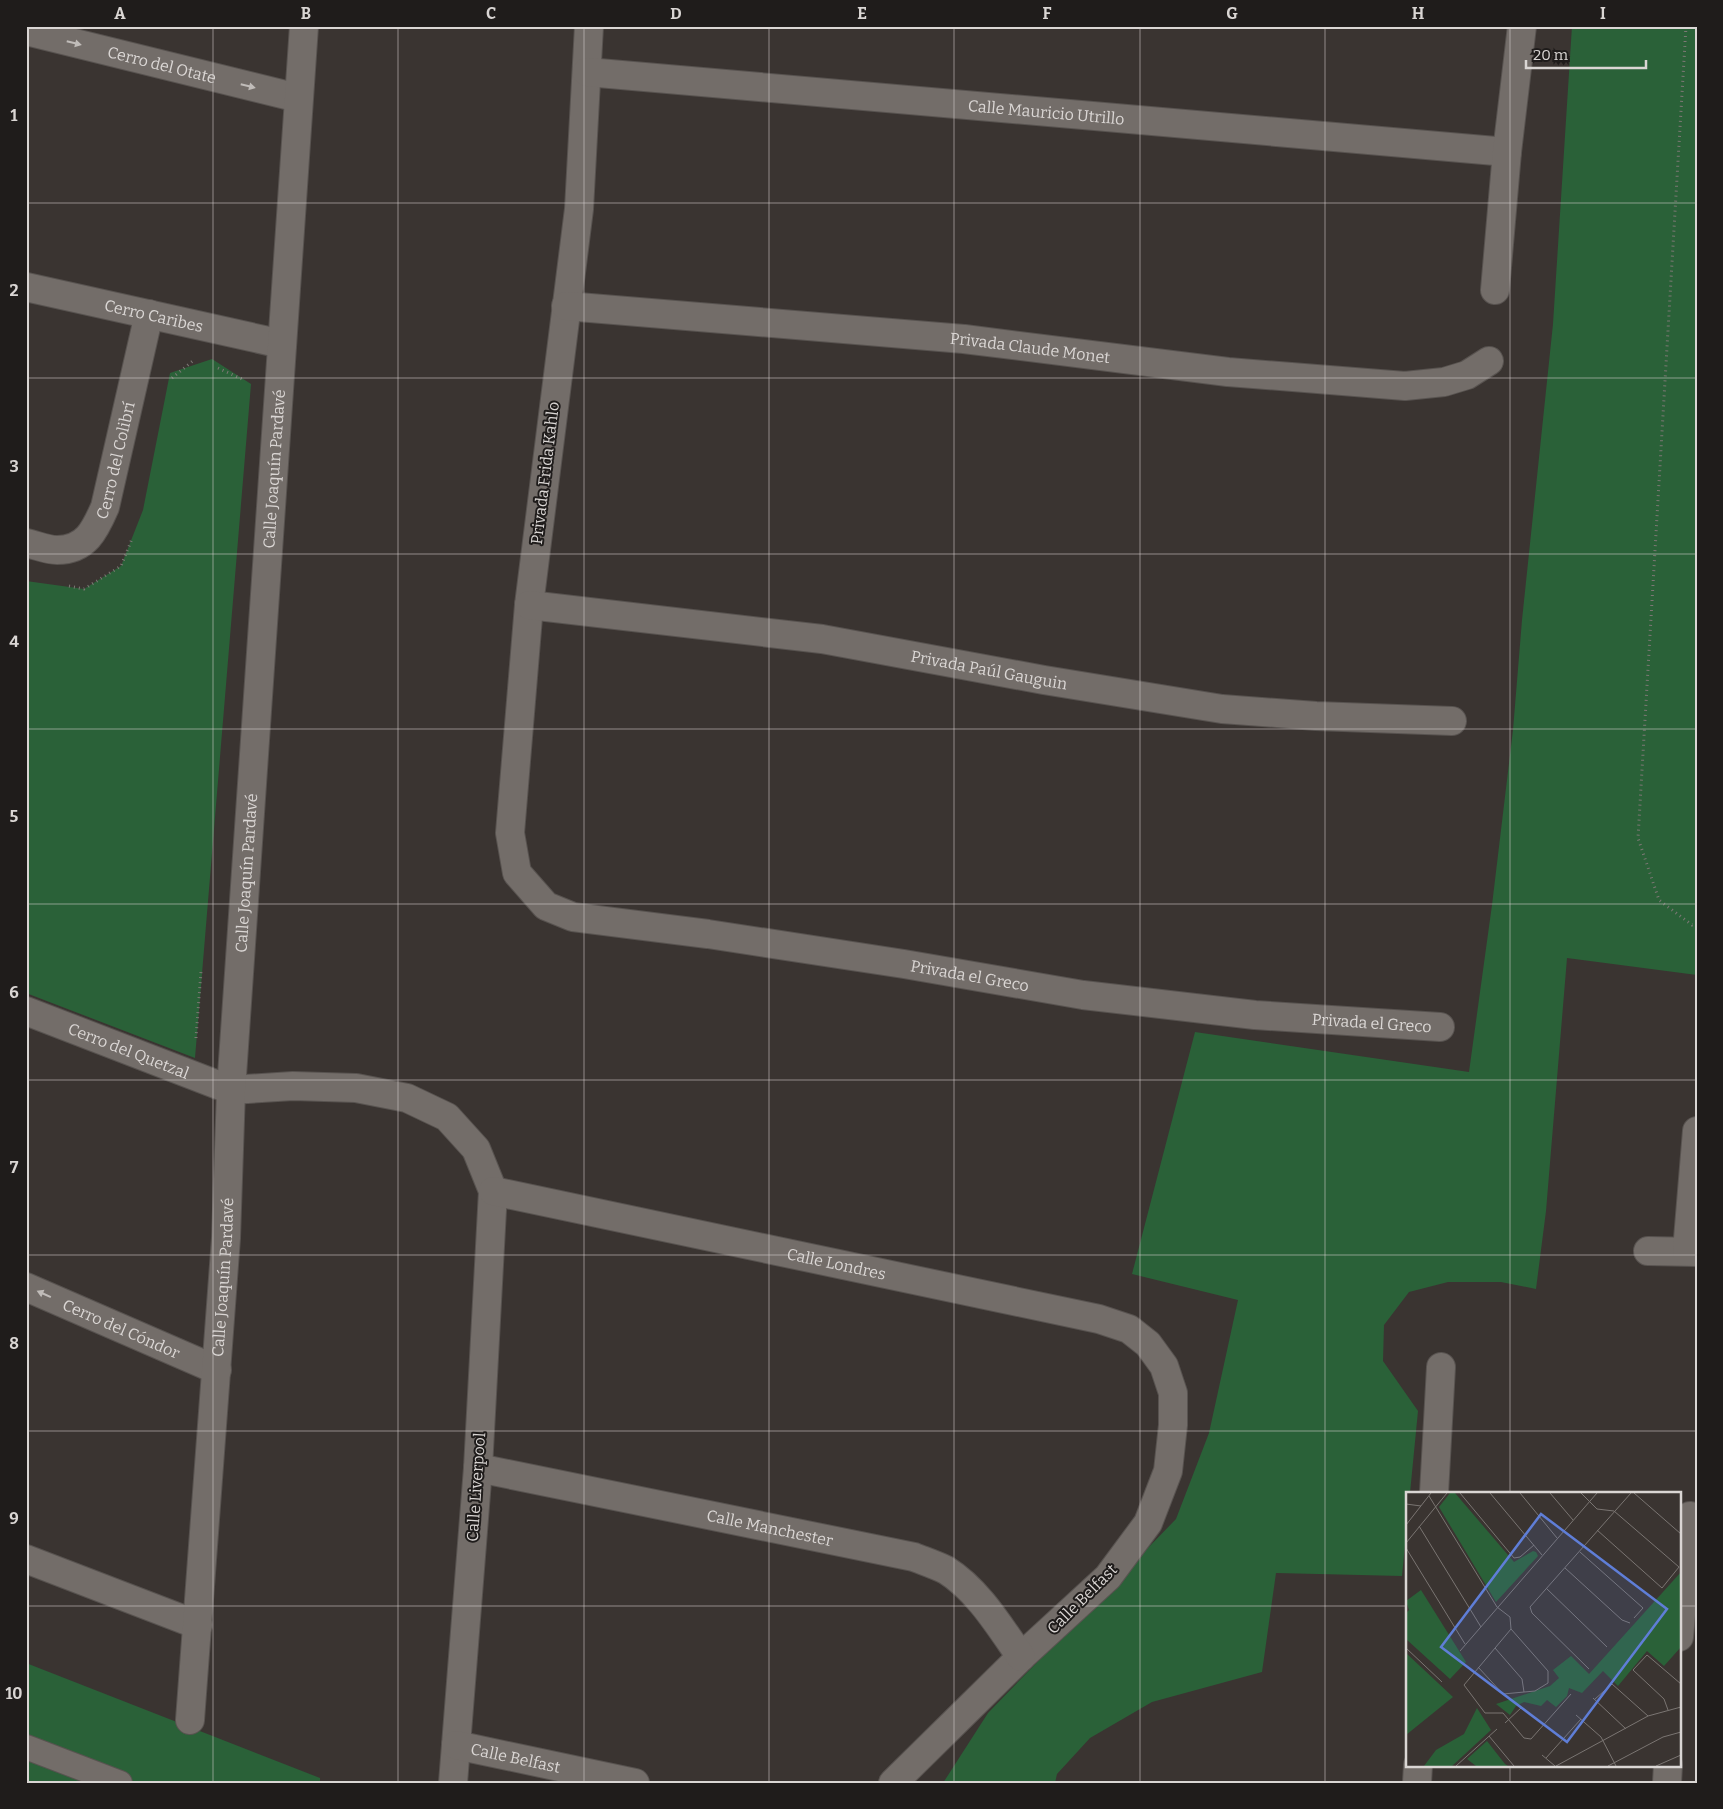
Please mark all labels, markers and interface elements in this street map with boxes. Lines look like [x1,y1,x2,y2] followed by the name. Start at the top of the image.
[114,4,126,23] text: A
[301,4,311,23] text: B
[486,4,496,23] text: C
[670,4,682,23] text: D
[857,4,867,23] text: E
[1043,4,1052,23] text: F
[1226,4,1238,23] text: G
[1412,4,1425,23] text: H
[1600,4,1606,23] text: I
[1526,38,1646,70] scale bar
[66,39,81,47] one-way arrow
[106,42,218,87] street label: Cerro del Otate
[1533,46,1569,64] text: 20 m
[241,82,256,90] one-way arrow
[967,96,1125,128] street label: Calle Mauricio Utrillo
[11,106,18,125] text: 1
[9,281,19,300] text: 2
[103,295,205,336] street label: Cerro Caribes
[949,328,1111,367] street label: Privada Claude Monet
[259,389,289,549] street label: Calle Joaquín Pardavé
[91,400,138,522] street label: Cerro del Colibrí
[527,401,563,545] street label: Privada Frida Kahlo
[9,457,19,476] text: 3
[9,632,19,651] text: 4
[909,646,1069,693] street label: Privada Paúl Gauguin
[231,793,261,953] street label: Calle Joaquín Pardavé
[10,807,19,826] text: 5
[909,956,1030,995] street label: Privada el Greco
[9,983,19,1002] text: 6
[1311,1009,1432,1036] street label: Privada el Greco
[65,1019,192,1083] street label: Cerro del Quetzal
[10,1158,19,1177] text: 7
[208,1197,237,1357] street label: Calle Joaquín Pardavé
[785,1244,888,1283] street label: Calle Londres
[37,1290,51,1298] one-way arrow
[60,1295,183,1362] street label: Cerro del Cóndor
[9,1334,19,1353] text: 8
[463,1431,489,1542] street label: Calle Liverpool
[1406,1492,1680,1766] inset map
[705,1505,835,1550] street label: Calle Manchester
[9,1509,19,1528] text: 9
[1043,1560,1121,1638] street label: Calle Belfast
[5,1684,23,1703] text: 10
[469,1739,562,1776] street label: Calle Belfast

